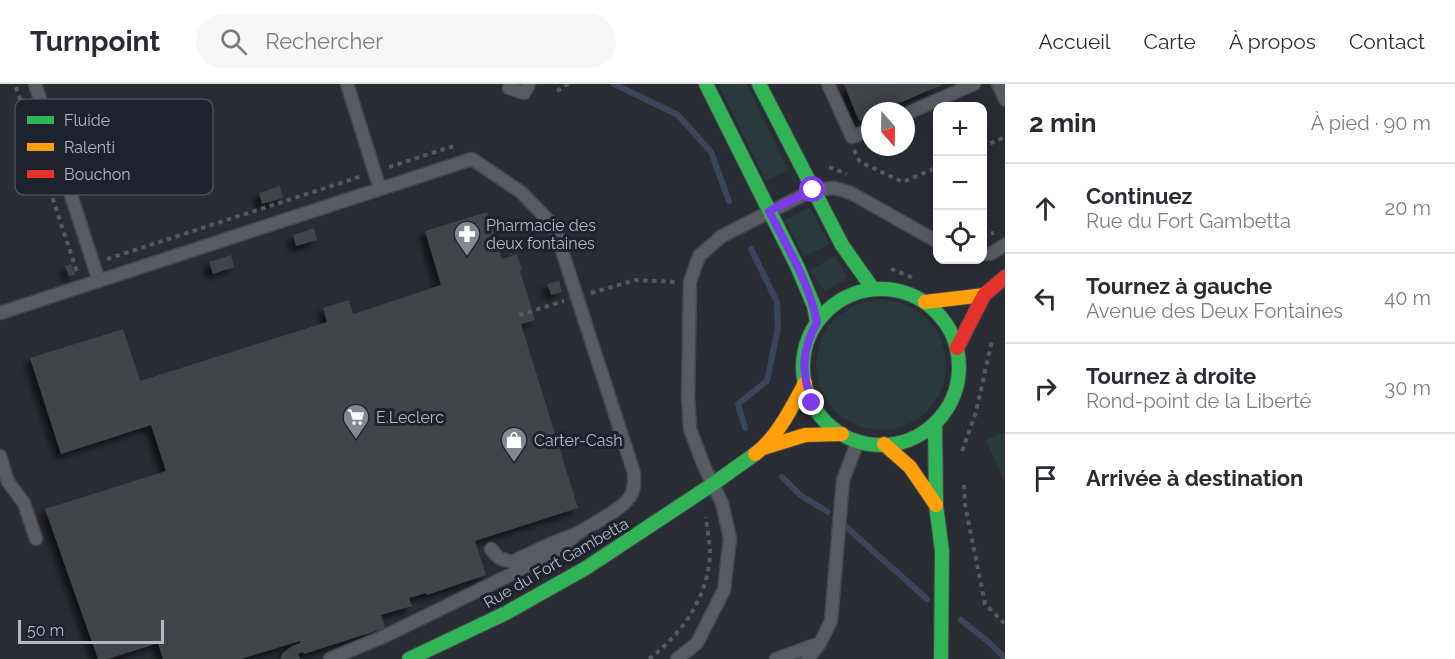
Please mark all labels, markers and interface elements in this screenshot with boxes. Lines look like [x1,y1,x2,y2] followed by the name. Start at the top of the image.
[196,14,616,68] search box
[30,25,160,58] text: Turnpoint
[217,25,250,58] icon: search
[265,28,383,54] text: Rechercher
[1039,29,1111,54] text: Accueil
[1144,29,1196,54] text: Carte
[1229,29,1316,54] text: À propos
[1349,29,1425,54] text: Contact
[15,99,213,195] legend
[861,102,915,156] north arrow
[933,102,987,264] map controls
[933,102,987,156] button: +
[1029,108,1096,138] text: 2 min
[64,111,110,130] text: Fluide
[1311,111,1431,135] text: À pied · 90 m
[64,138,115,157] text: Ralenti
[933,156,987,210] button: −
[64,165,131,184] text: Bouchon
[799,176,825,202] route start
[1086,183,1192,209] text: Continuez
[1029,192,1062,225] icon: ahead
[1385,196,1431,220] text: 20 m
[1086,209,1291,233] text: Rue du Fort Gambetta
[933,210,987,264] button: locate
[486,216,596,253] place label: Pharmacie des deux fontaines
[452,219,482,257] pharmacy icon: Pharmacie des deux fontaines
[1086,273,1272,299] text: Tournez à gauche
[1029,282,1062,315] icon: left
[1384,286,1431,310] text: 40 m
[1086,299,1343,323] text: Avenue des Deux Fontaines
[1086,363,1256,389] text: Tournez à droite
[1029,372,1062,405] icon: right
[1385,376,1431,400] text: 30 m
[798,389,824,415] route end
[1086,389,1311,413] text: Rond-point de la Liberté
[341,402,371,440] supermarket icon: E.Leclerc
[376,408,444,427] place label: E.Leclerc
[499,425,529,463] shop icon: Carter-Cash
[534,431,622,450] place label: Carter-Cash
[1029,462,1062,495] icon: arrive
[1086,465,1303,491] text: Arrivée à destination
[480,514,632,612] street label: Rue du Fort Gambetta
[18,617,164,644] scale bar
[27,621,64,640] text: 50 m

